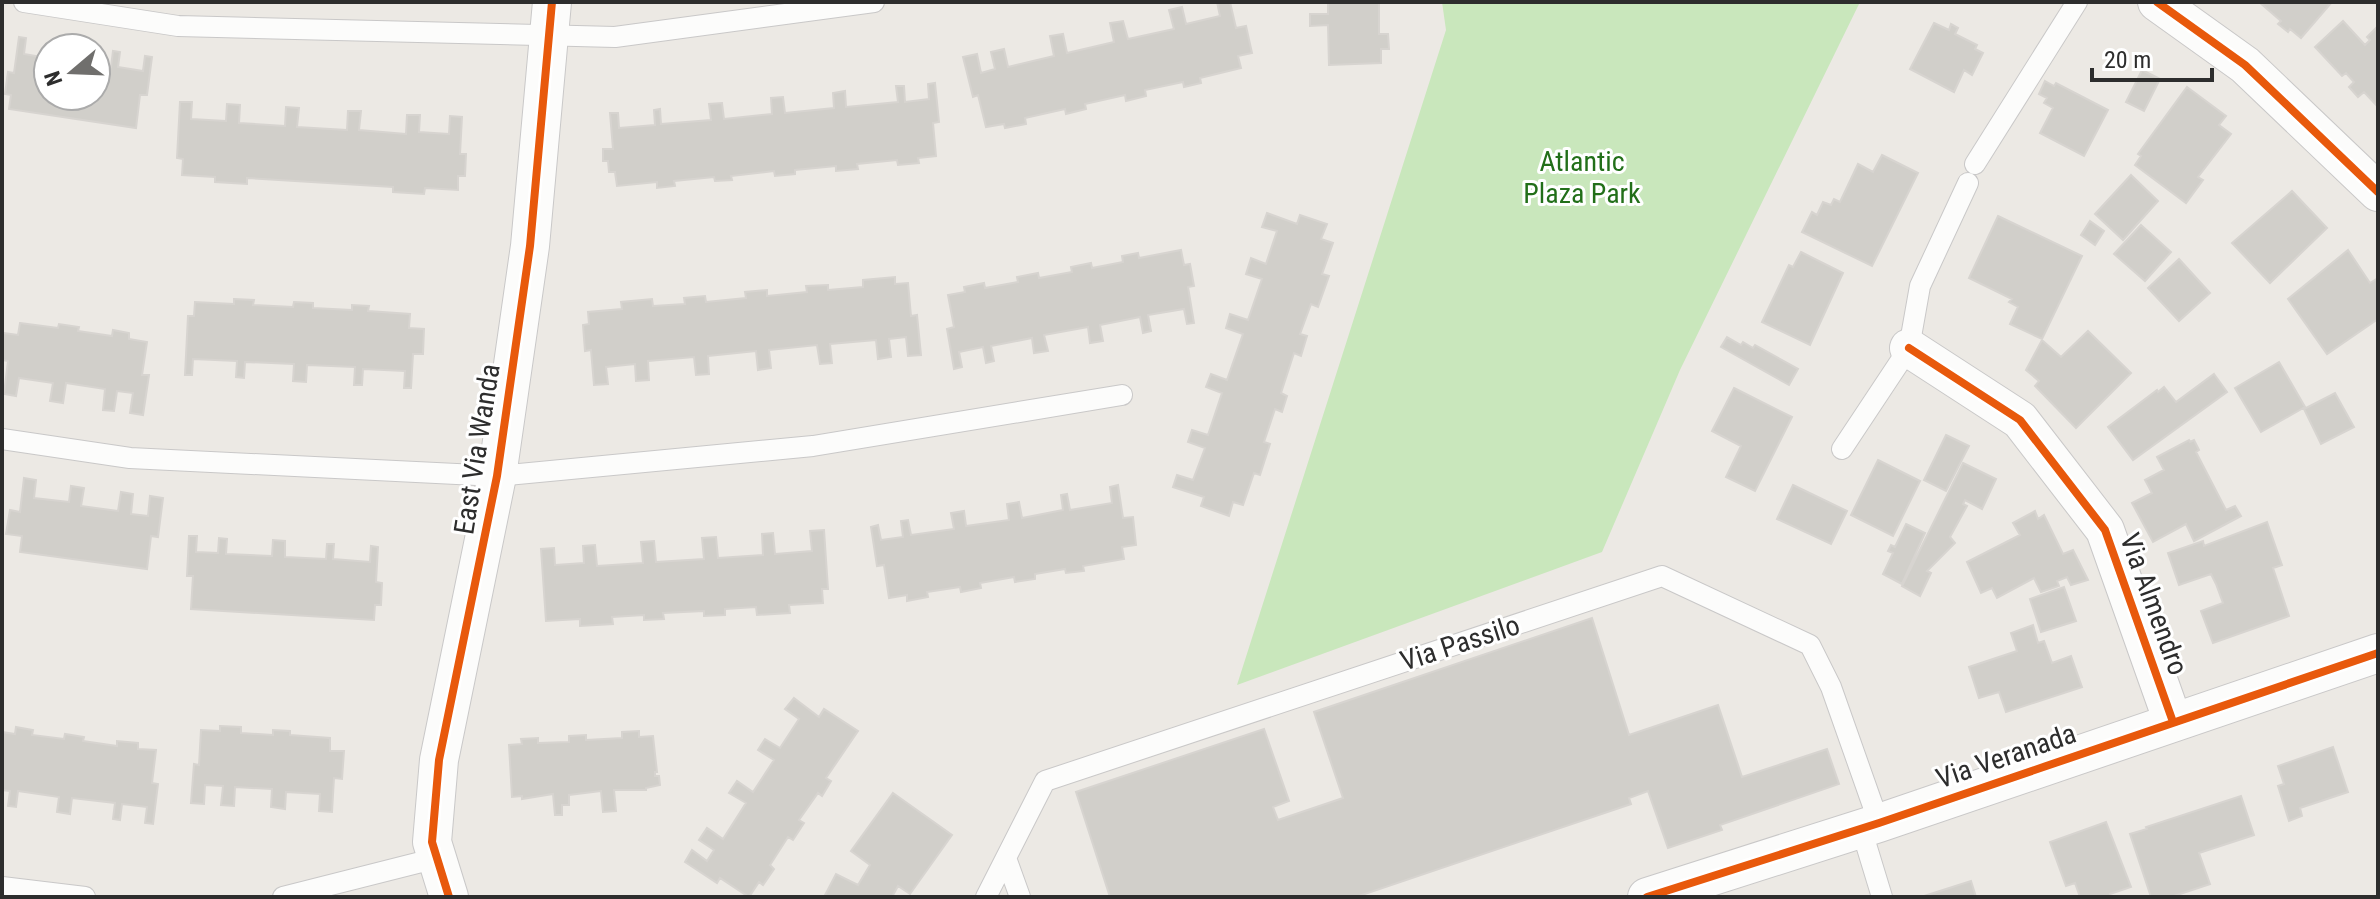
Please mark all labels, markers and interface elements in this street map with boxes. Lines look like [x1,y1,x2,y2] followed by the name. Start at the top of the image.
[32,32,112,112] north arrow
[2092,32,2212,82] scale bar
[2104,46,2151,74] text: 20 m
[40,68,68,89] text: N
[1523,145,1641,210] park label: Atlantic Plaza Park
[447,362,507,536] street label: East Via Wanda
[2113,529,2195,679] street label: Via Almendro
[1396,608,1524,678] street label: Via Passilo
[1932,717,2080,795] street label: Via Veranada

